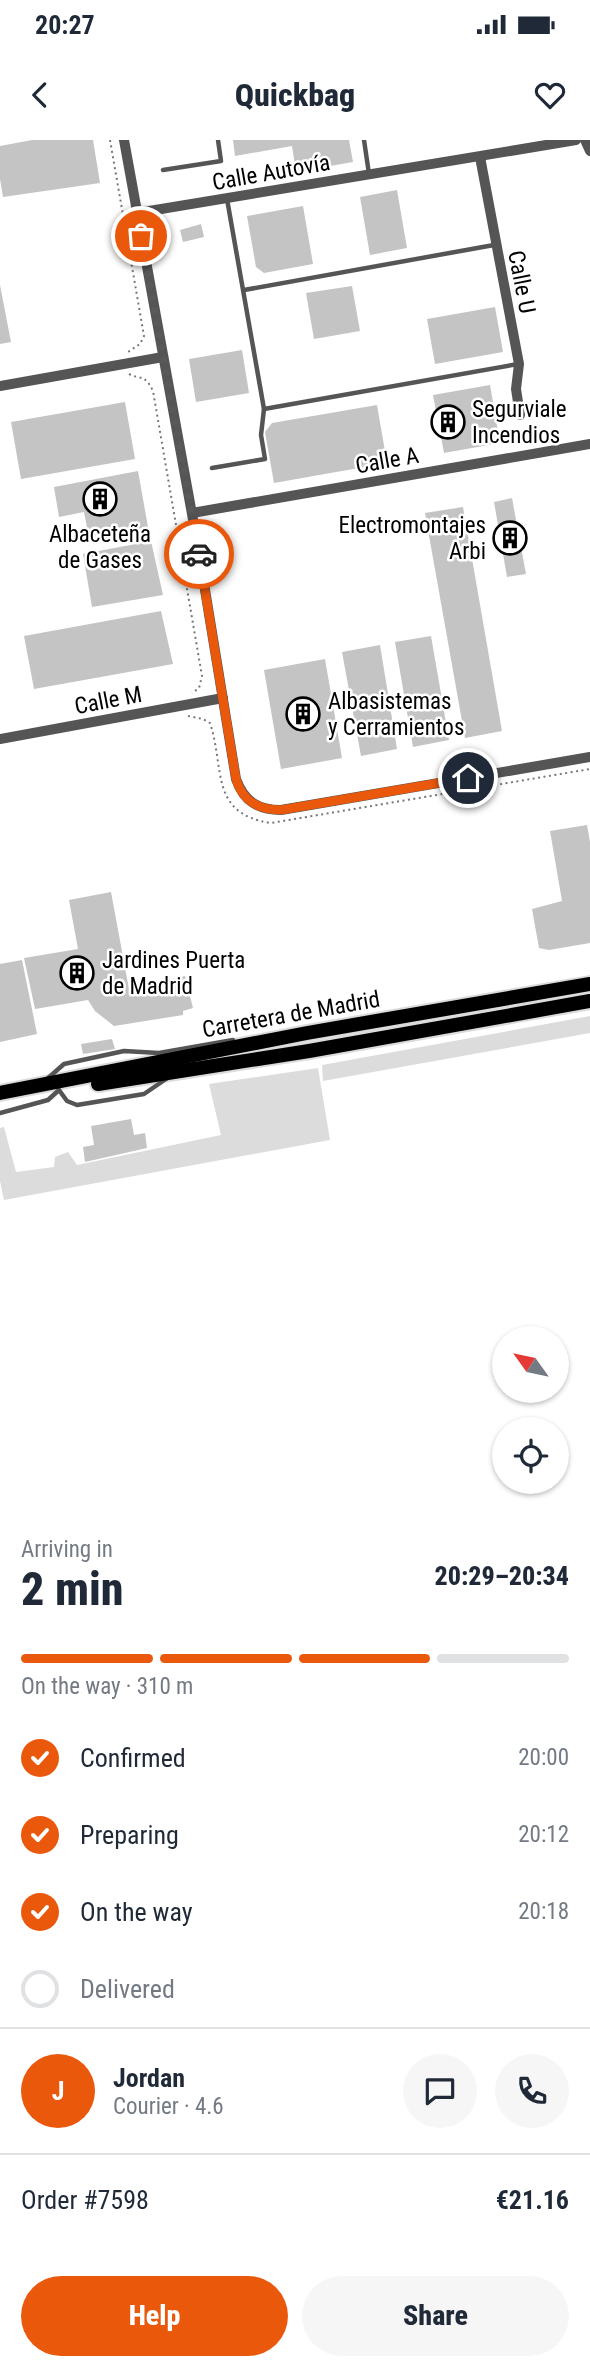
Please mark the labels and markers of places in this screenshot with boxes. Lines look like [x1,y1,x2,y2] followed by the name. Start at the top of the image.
[111,206,171,266] pin
[472,396,567,449] place label: Segurviale Incendios
[429,403,467,441] building icon: Segurviale Incendios
[81,480,119,518] building icon: Albaceteña de Gases
[338,512,486,565] place label: Electromontajes Arbi
[491,519,529,557] building icon: Electromontajes Arbi
[49,521,151,574] place label: Albaceteña de Gases
[328,688,464,741] place label: Albasistemas y Cerramientos
[284,695,322,733] building icon: Albasistemas y Cerramientos
[438,748,498,808] pin
[102,947,245,1000] place label: Jardines Puerta de Madrid
[58,954,96,992] building icon: Jardines Puerta de Madrid

